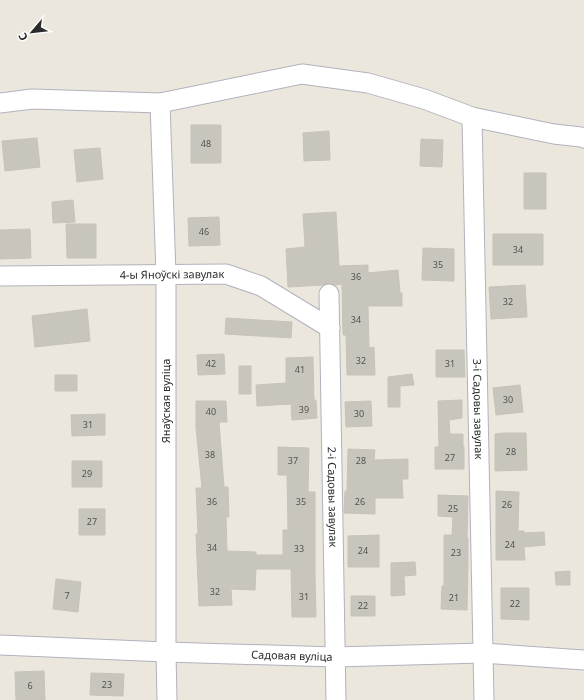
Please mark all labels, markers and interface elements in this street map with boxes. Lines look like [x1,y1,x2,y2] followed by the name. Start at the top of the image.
[12,12,52,52] north arrow
[14,30,31,44] text: С
[201,137,211,150] house number: 48
[199,225,209,238] house number: 46
[513,243,523,256] house number: 34
[433,258,443,271] house number: 35
[120,266,224,282] street label: 4-ы Яноўскі завулак
[351,270,361,283] house number: 36
[503,295,513,308] house number: 32
[351,313,361,326] house number: 34
[356,354,366,367] house number: 32
[206,357,216,370] house number: 42
[445,357,455,370] house number: 31
[158,359,173,443] street label: Янаўская вуліца
[470,359,487,459] street label: 3-і Садовы завулак
[295,363,305,376] house number: 41
[503,393,513,406] house number: 30
[299,403,309,416] house number: 39
[206,405,216,418] house number: 40
[354,407,364,420] house number: 30
[83,418,93,431] house number: 31
[506,445,516,458] house number: 28
[325,447,341,548] street label: 2-і Садовы завулак
[205,448,215,461] house number: 38
[445,451,455,464] house number: 27
[288,454,298,467] house number: 37
[356,454,366,467] house number: 28
[82,467,92,480] house number: 29
[207,495,217,508] house number: 36
[296,495,306,508] house number: 35
[355,495,365,508] house number: 26
[502,498,512,511] house number: 26
[448,502,458,515] house number: 25
[87,515,97,528] house number: 27
[505,538,515,551] house number: 24
[207,541,217,554] house number: 34
[294,542,304,555] house number: 33
[358,544,368,557] house number: 24
[451,546,461,559] house number: 23
[210,585,220,598] house number: 32
[64,589,70,602] house number: 7
[299,590,309,603] house number: 31
[449,591,459,604] house number: 21
[510,597,520,610] house number: 22
[358,599,368,612] house number: 22
[251,647,333,664] street label: Садовая вуліца
[102,678,112,691] house number: 23
[27,679,33,692] house number: 6

